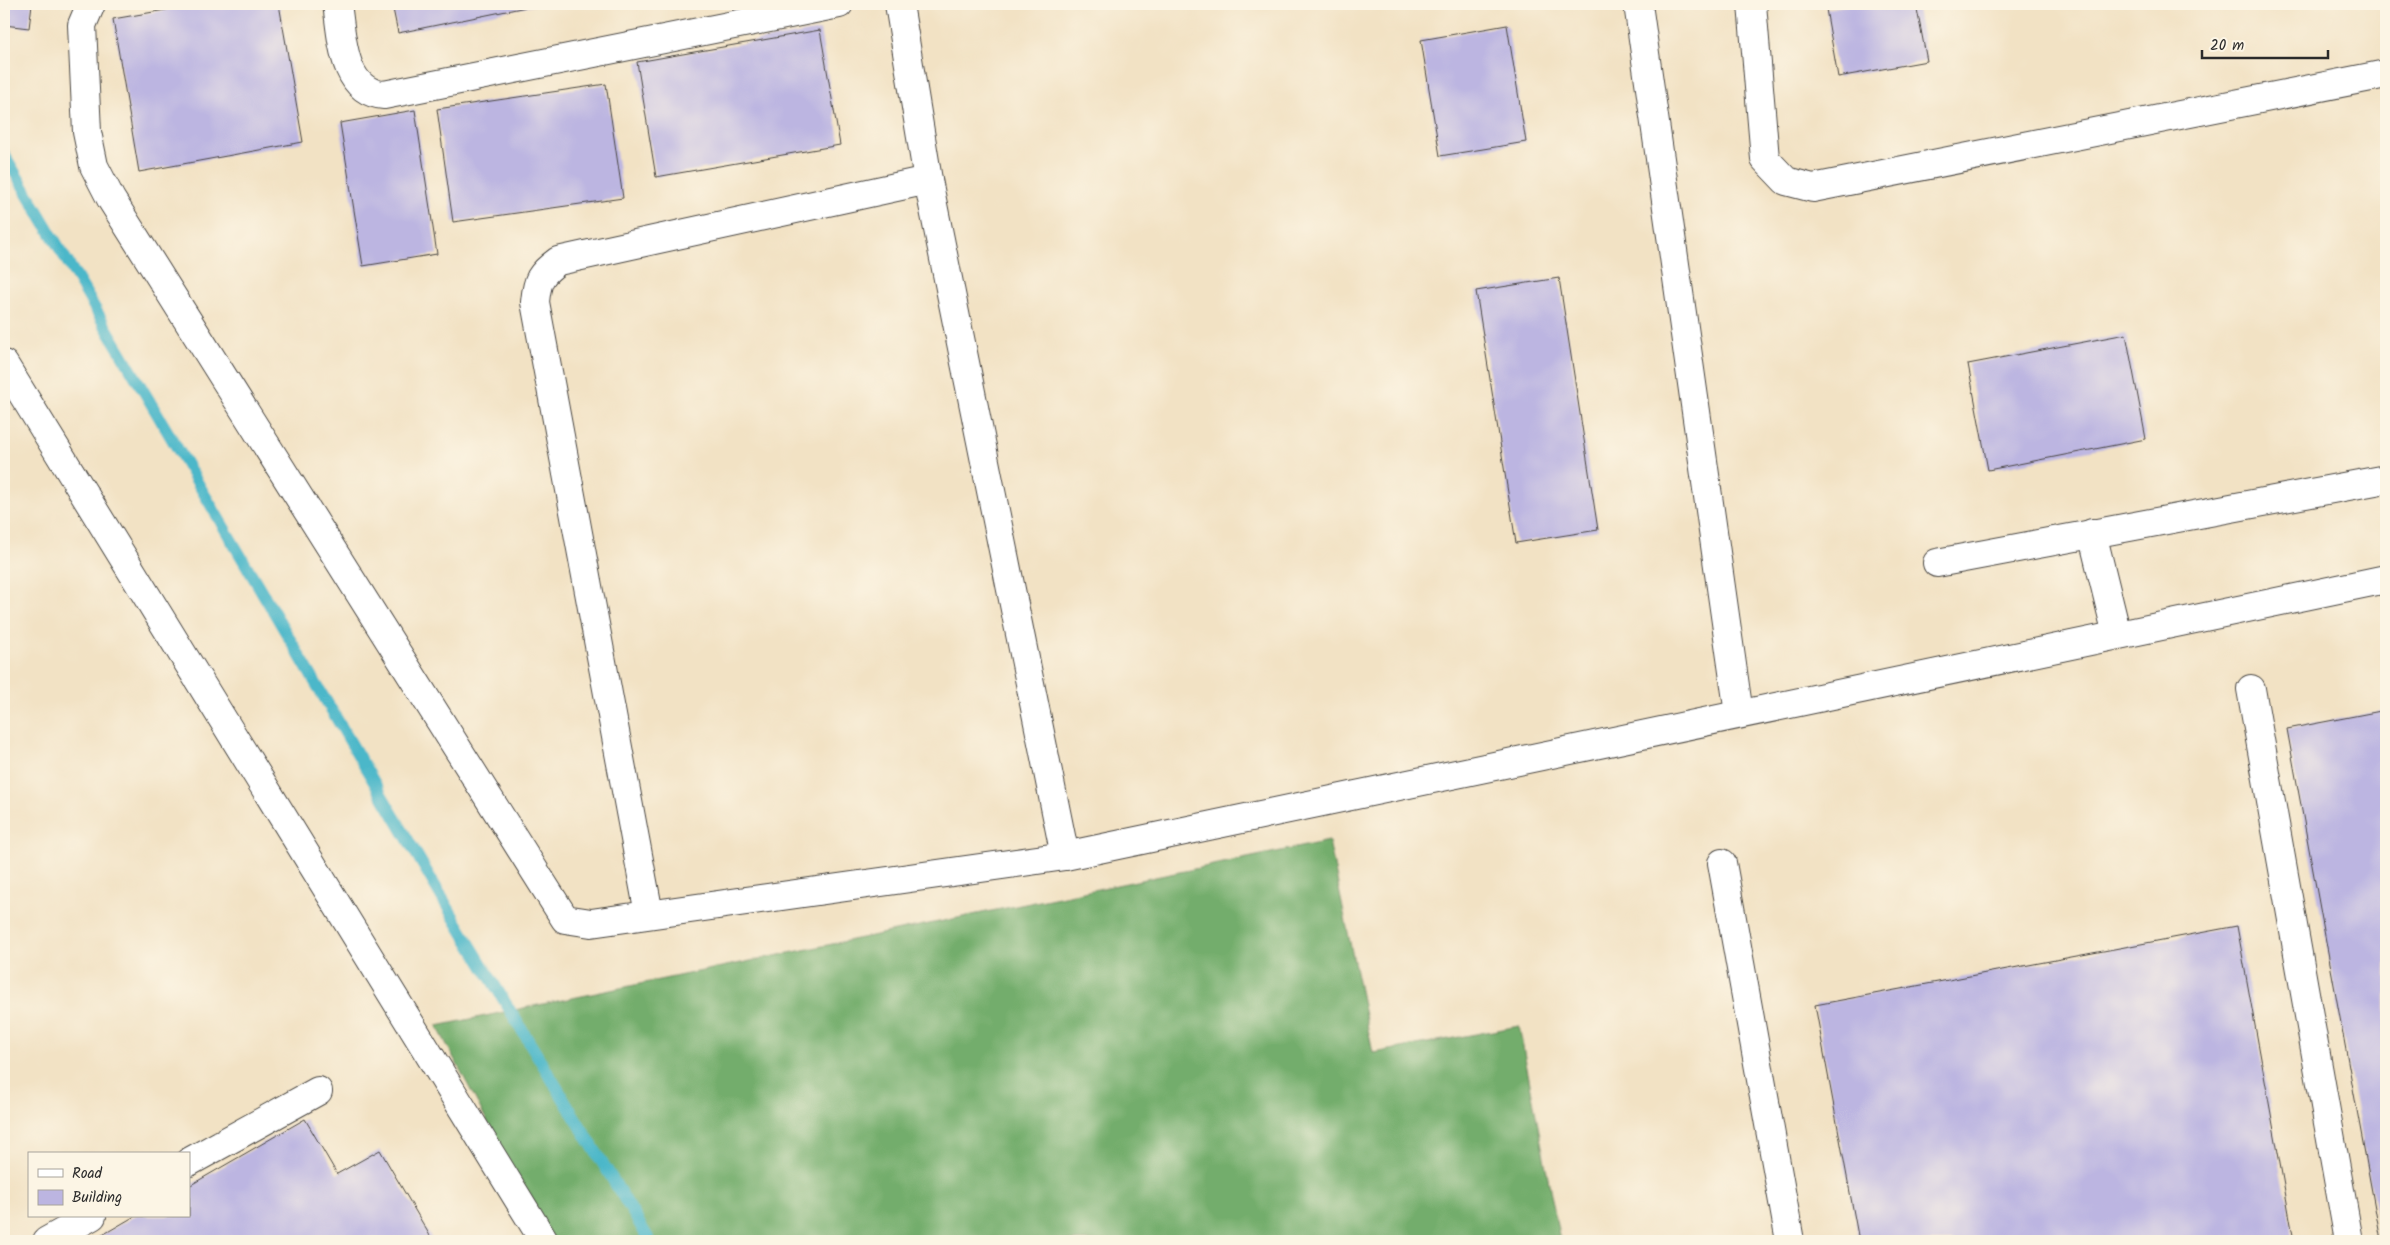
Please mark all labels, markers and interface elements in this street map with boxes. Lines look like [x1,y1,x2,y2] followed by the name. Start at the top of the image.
[2202,28,2329,60] scale bar
[2210,34,2244,58] text: 20 m
[28,1152,190,1218] legend
[72,1162,103,1186] text: Road
[72,1186,122,1210] text: Building

